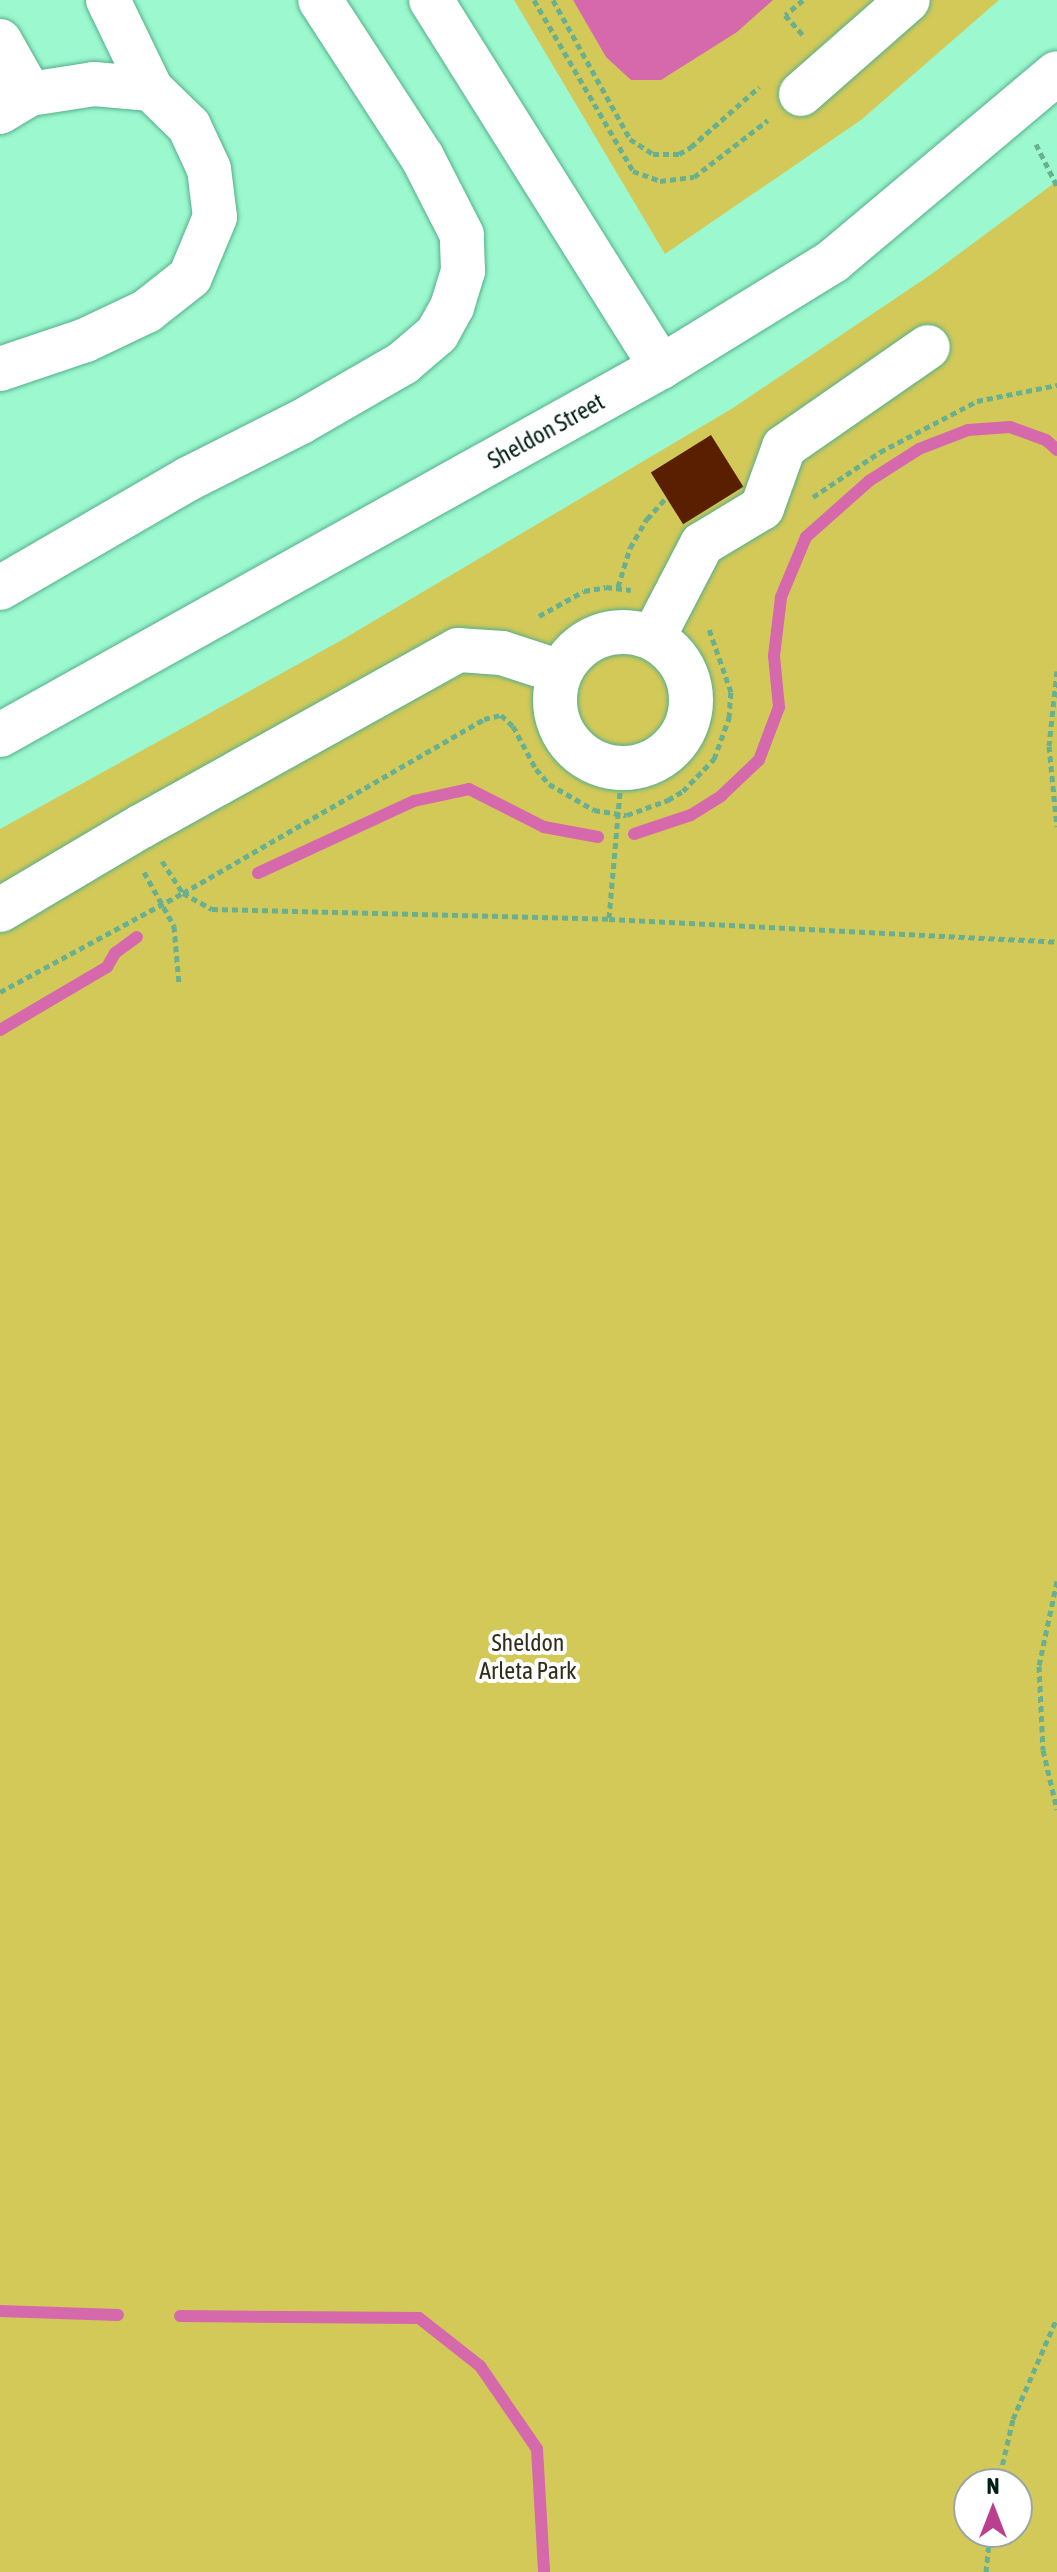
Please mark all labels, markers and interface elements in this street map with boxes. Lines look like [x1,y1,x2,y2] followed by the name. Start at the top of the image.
[483,387,609,475] street label: Sheldon Street
[479,1629,577,1685] park label: Sheldon Arleta Park
[953,2468,1033,2548] north arrow
[987,2473,999,2499] text: N

